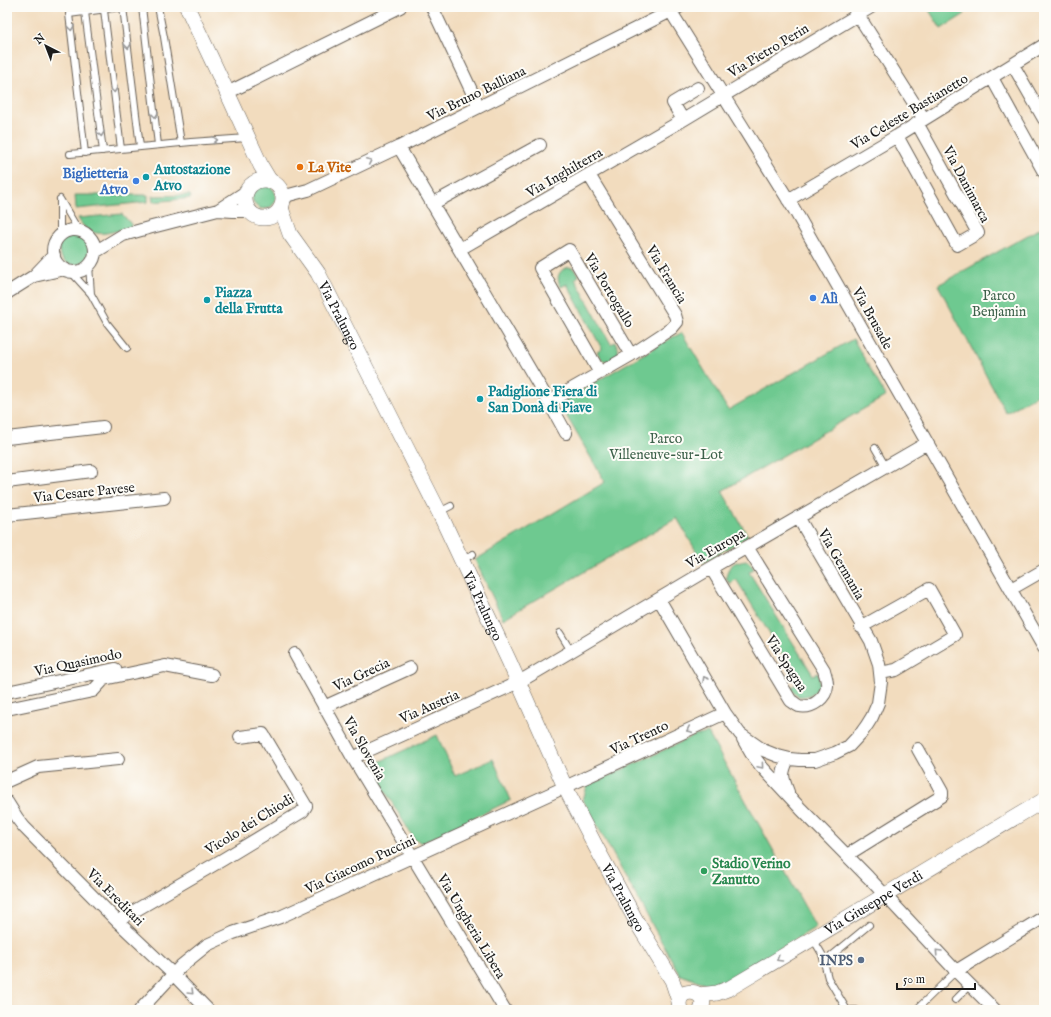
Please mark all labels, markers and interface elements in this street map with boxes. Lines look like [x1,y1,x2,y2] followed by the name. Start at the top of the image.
[724,19,813,83] street label: Via Pietro Perin
[66,25,75,31] one-way arrow
[26,26,66,66] north arrow
[31,31,49,48] text: N
[123,43,132,49] one-way arrow
[423,62,530,126] street label: Via Bruno Balliana
[847,69,972,155] street label: Via Celeste Bastianetto
[109,87,118,93] one-way arrow
[150,112,159,118] one-way arrow
[96,131,105,137] one-way arrow
[212,135,218,144] one-way arrow
[938,142,994,227] street label: Via Danimarca
[522,143,607,203] street label: Via Inghilterra
[365,158,372,166] one-way arrow
[308,159,352,177] place label: La Vite
[153,161,231,195] place label: Autostazione Atvo
[295,162,305,172] marker: La Vite
[62,165,129,199] place label: Biglietteria Atvo
[141,172,151,182] marker: Autostazione Atvo
[131,176,141,186] marker: Biglietteria Atvo
[641,241,691,308] street label: Via Francia
[579,249,639,331] street label: Via Portogallo
[313,277,364,354] street label: Via Pralungo
[847,283,897,353] street label: Via Brusade
[215,284,283,318] place label: Piazza della Frutta
[972,287,1027,321] park label: Parco Benjamin
[820,290,838,308] place label: Alì
[808,293,818,303] marker: Alì
[202,295,212,305] marker: Piazza della Frutta
[488,383,598,417] place label: Padiglione Fiera di San Donà di Piave
[475,394,485,404] marker: Padiglione Fiera di San Donà di Piave
[608,430,723,464] park label: Parco Villeneuve-sur-Lot
[32,479,136,507] street label: Via Cesare Pavese
[682,524,749,573] street label: Via Europa
[813,525,869,604] street label: Via Germania
[458,568,506,644] street label: Via Pralungo
[761,631,812,696] street label: Via Spagna
[32,645,124,681] street label: Via Quasimodo
[329,654,394,696] street label: Via Grecia
[703,676,710,683] one-way arrow
[396,685,463,728] street label: Via Austria
[338,713,390,784] street label: Via Slovenia
[606,716,672,760] street label: Via Trento
[686,725,693,733] one-way arrow
[757,761,764,769] one-way arrow
[201,790,297,860] street label: Vicolo dei Chiodi
[301,831,419,899] street label: Via Giacomo Puccini
[712,855,791,889] place label: Stadio Verino Zanutto
[596,860,649,936] street label: Via Pralungo
[82,864,148,930] street label: Via Ereditari
[699,866,709,876] marker: Stadio Verino Zanutto
[820,867,926,940] street label: Via Giuseppe Verdi
[432,870,510,983] street label: Via Ungheria Libera
[935,949,943,957] one-way arrow
[820,952,853,970] place label: INPS
[776,954,783,961] one-way arrow
[856,955,866,965] marker: INPS
[897,965,975,991] scale bar
[903,972,925,987] text: 50 m
[186,987,194,995] one-way arrow

